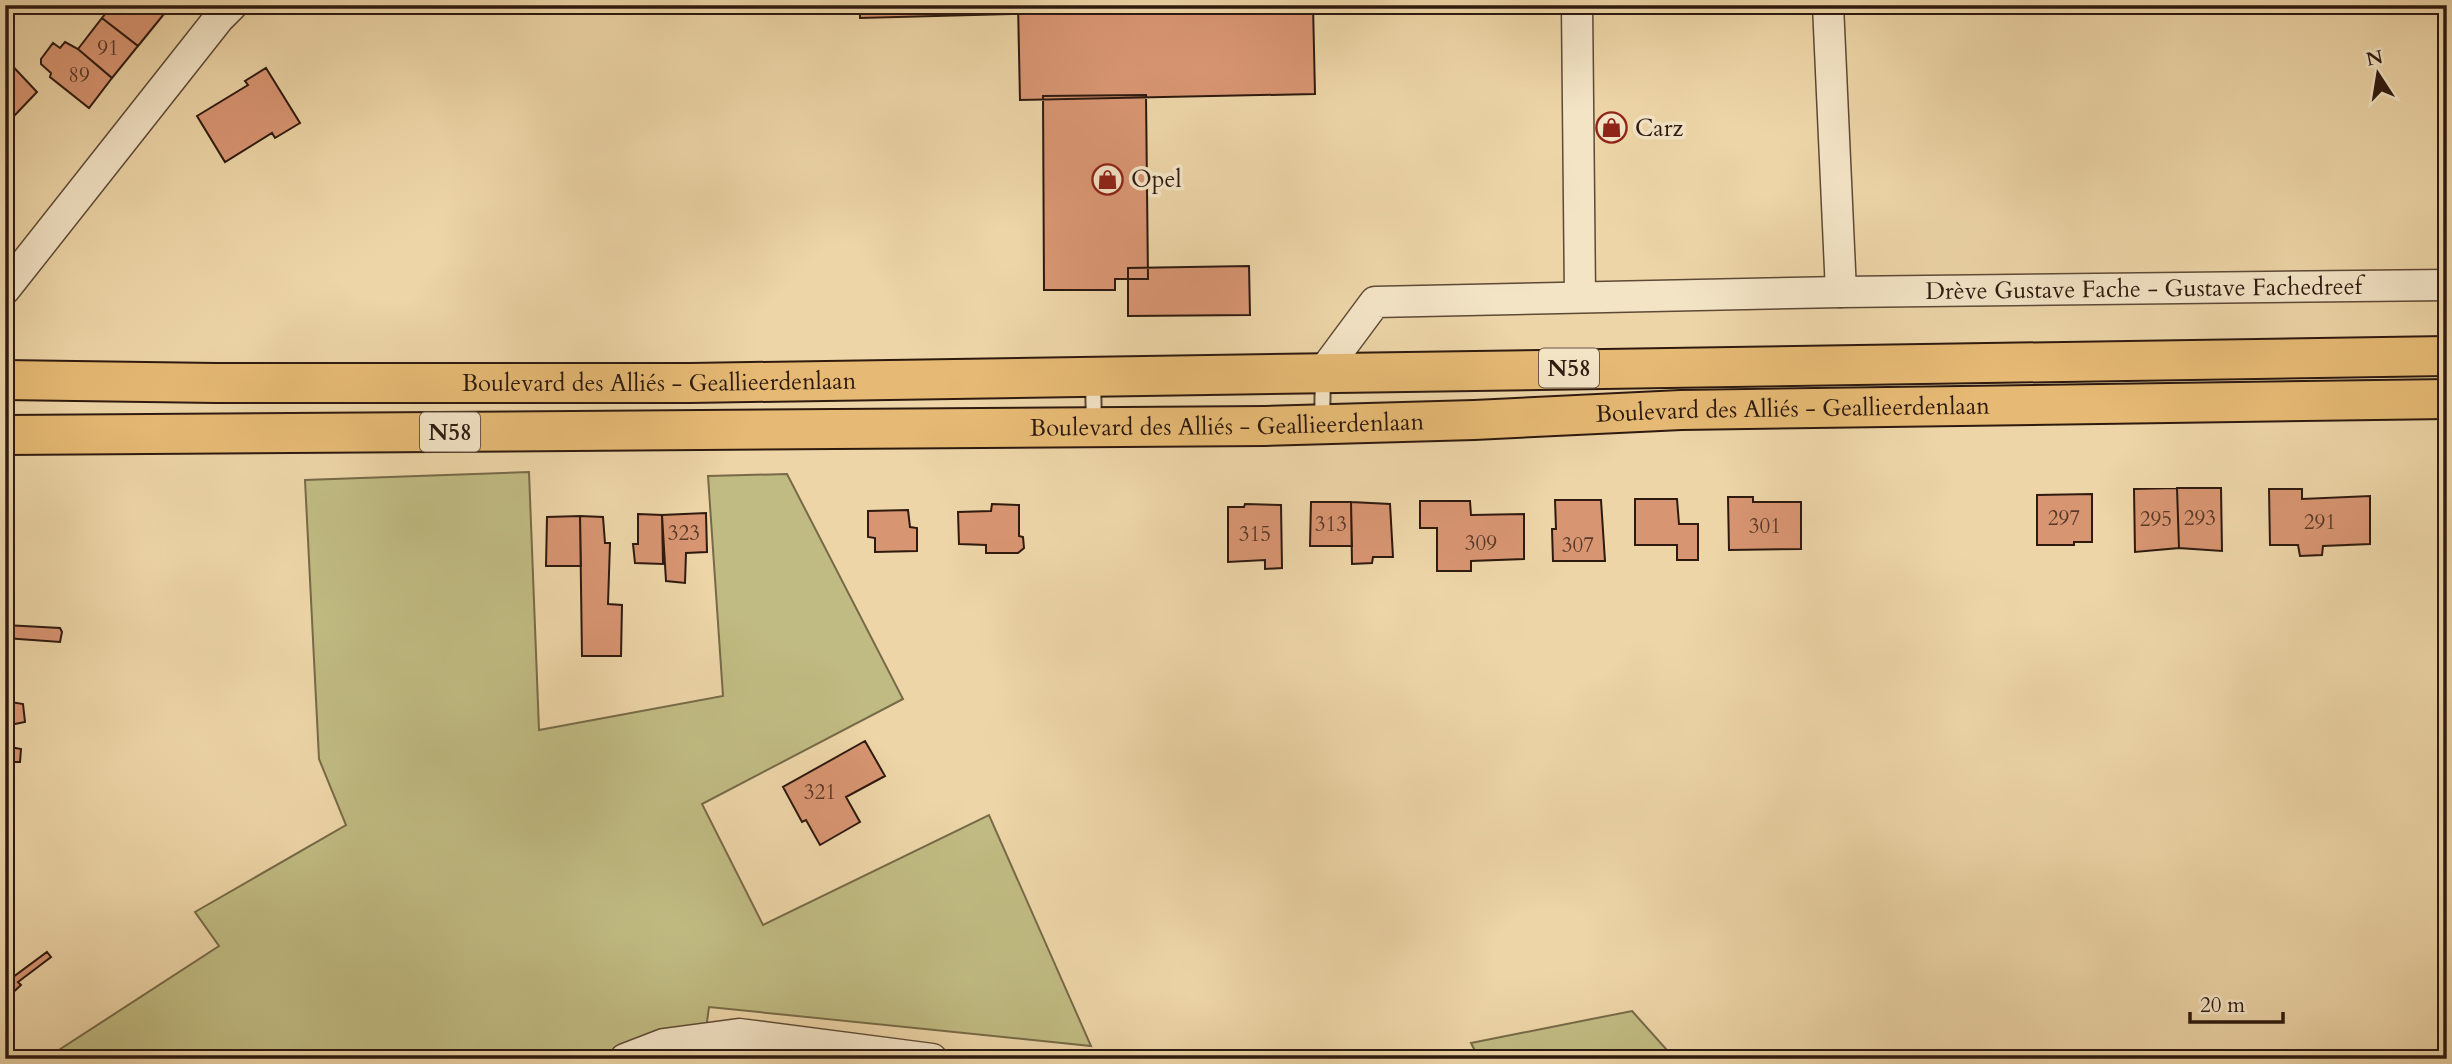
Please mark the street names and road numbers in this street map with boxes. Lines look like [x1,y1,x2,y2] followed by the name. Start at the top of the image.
[1925,269,2366,308] street label: Drève Gustave Fache - Gustave Fachedreef
[1539,348,1599,388] road number: N58
[462,364,857,400] street label: Boulevard des Alliés - Geallieerdenlaan
[1595,389,1990,431] street label: Boulevard des Alliés - Geallieerdenlaan
[1030,405,1425,444] street label: Boulevard des Alliés - Geallieerdenlaan
[420,412,480,452] road number: N58

